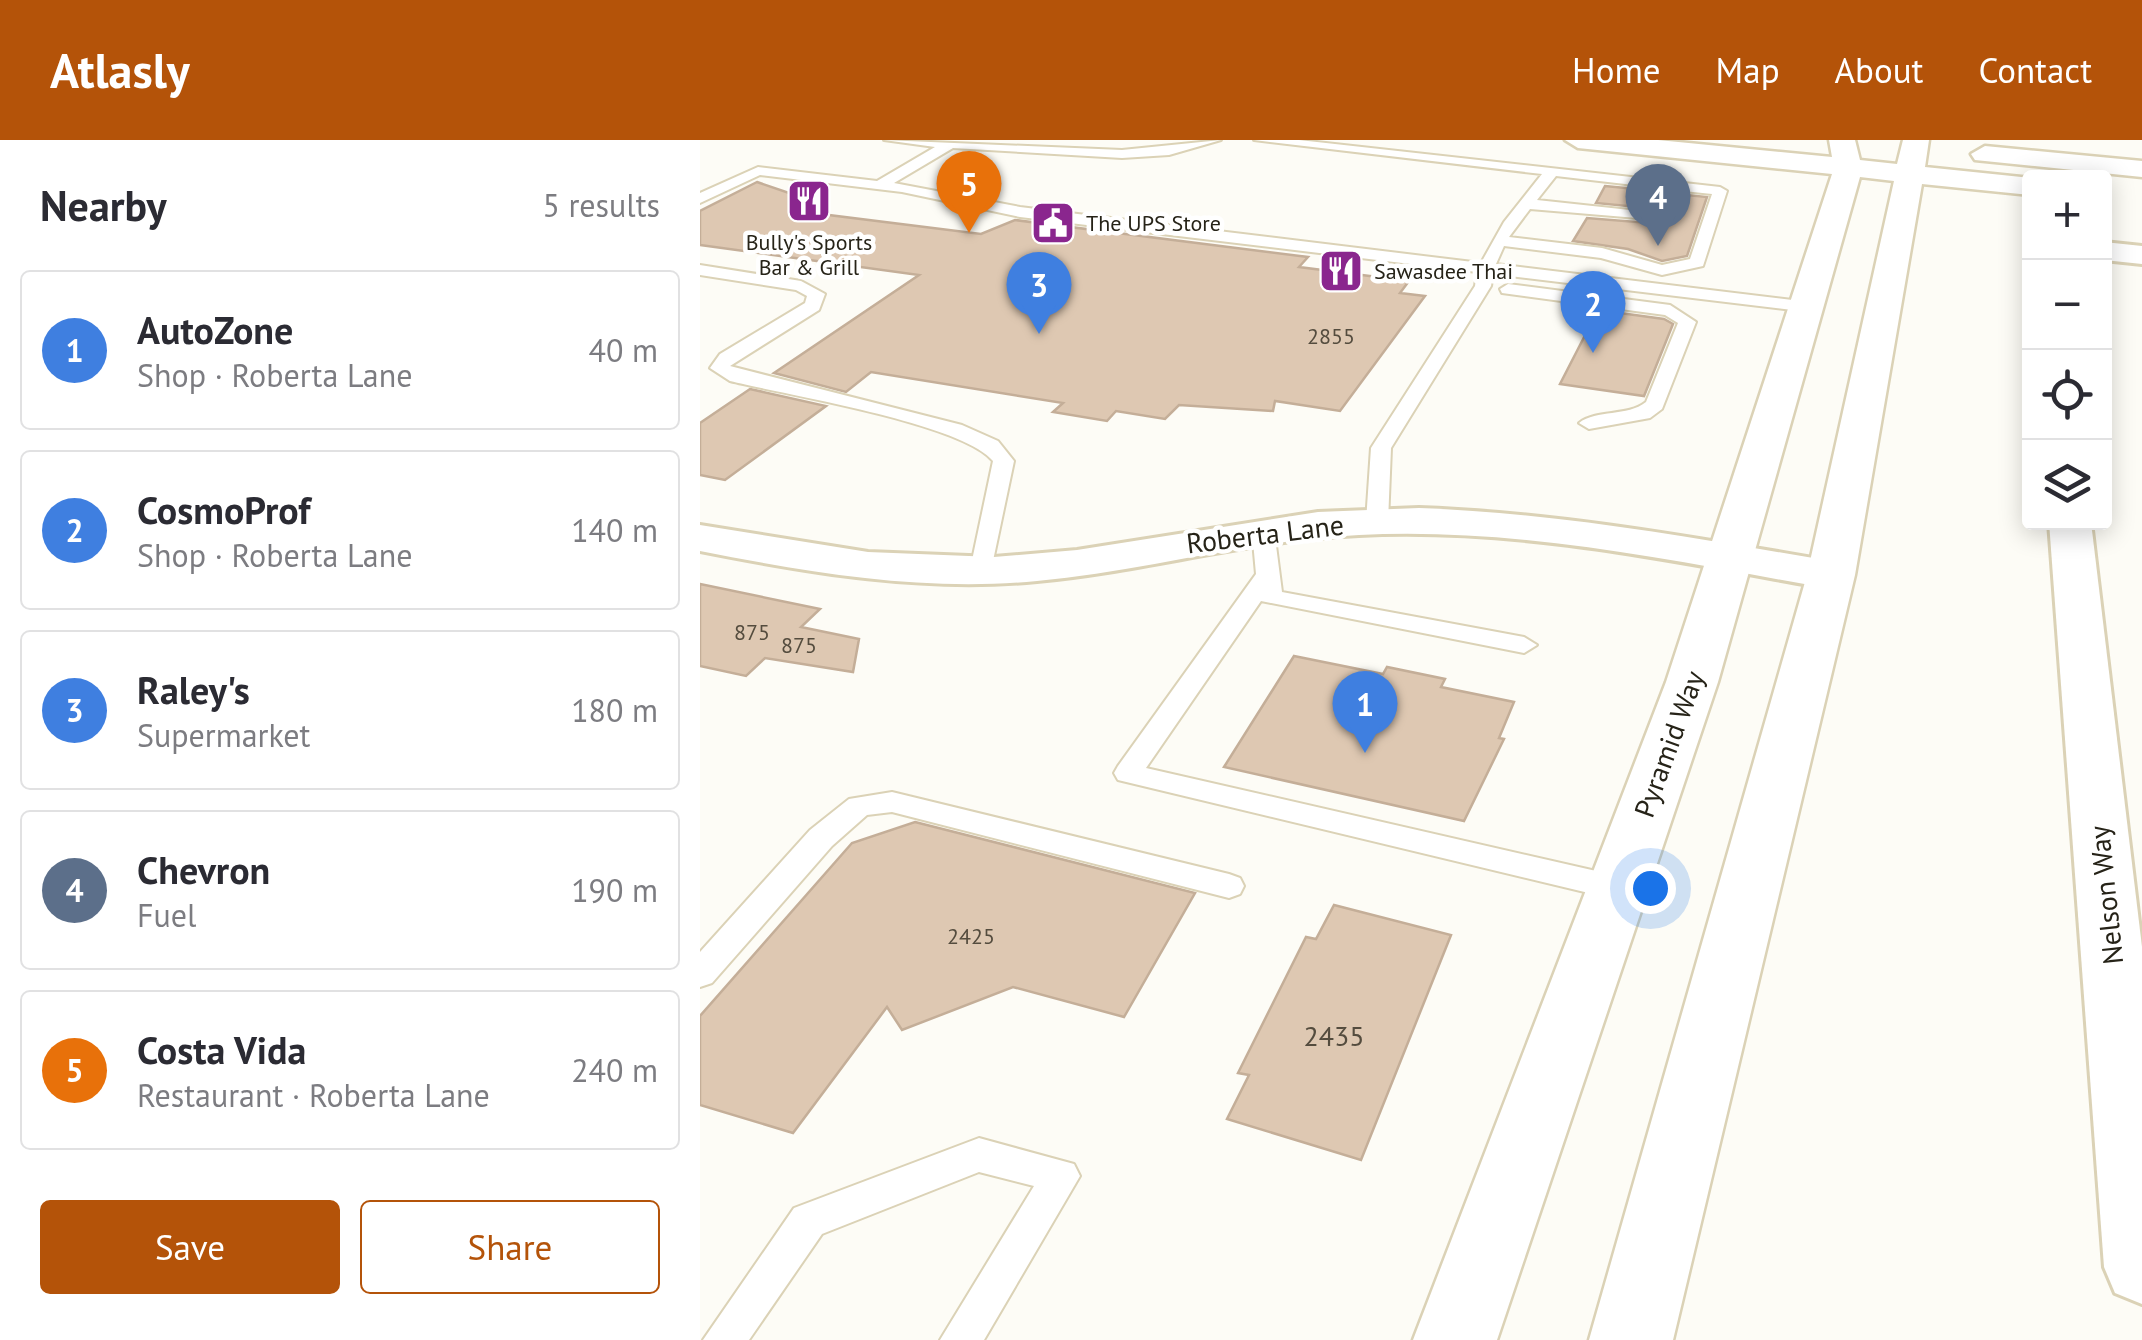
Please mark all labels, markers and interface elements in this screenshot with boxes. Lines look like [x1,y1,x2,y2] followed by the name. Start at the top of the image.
[50,39,190,101] text: Atlasly
[1572,47,1661,93] text: Home
[1716,47,1780,93] text: Map
[1835,47,1923,93] text: About
[1978,47,2092,93] text: Contact
[936,151,1002,233] pin: 5
[1626,163,1690,246] pin: 4
[2022,170,2112,530] map controls
[2022,170,2112,260] button: +
[40,178,167,233] text: Nearby
[786,178,832,224] restaurant icon: Bully's Sports Bar & Grill
[542,184,660,226] text: 5 results
[1030,200,1076,246] public building icon: The UPS Store
[1086,209,1221,237] place label: The UPS Store
[746,228,872,281] place label: Bully's Sports Bar & Grill
[1318,248,1364,294] restaurant icon: Sawasdee Thai
[1006,251,1072,334] pin: 3
[1374,257,1513,285] place label: Sawasdee Thai
[2022,260,2112,350] button: −
[1560,270,1626,353] pin: 2
[137,305,293,354] text: AutoZone
[1307,322,1355,350] house number: 2855
[65,329,84,371] text: 1
[589,329,658,371] text: 40 m
[2022,350,2112,440] button: locate
[137,354,412,396] text: Shop · Roberta Lane
[2022,440,2112,530] button: layers
[137,485,310,534] text: CosmoProf
[1184,505,1346,562] street label: Roberta Lane
[65,509,84,551] text: 2
[571,509,658,551] text: 140 m
[137,534,412,576] text: Shop · Roberta Lane
[734,618,770,646] house number: 875
[781,631,817,659] house number: 875
[137,665,250,714] text: Raley's
[1625,665,1712,822] street label: Pyramid Way
[1332,670,1398,753] pin: 1
[65,689,84,731] text: 3
[571,689,658,731] text: 180 m
[137,714,310,756] text: Supermarket
[2080,824,2131,966] street label: Nelson Way
[137,845,270,894] text: Chevron
[1625,863,1676,914] your location
[65,869,84,911] text: 4
[571,869,658,911] text: 190 m
[137,894,196,936] text: Fuel
[947,922,995,950] house number: 2425
[1303,1017,1365,1054] house number: 2435
[137,1025,306,1074] text: Costa Vida
[65,1049,84,1091] text: 5
[571,1049,658,1091] text: 240 m
[137,1074,490,1116] text: Restaurant · Roberta Lane
[40,1200,340,1294] button: Save
[360,1200,660,1294] button: Share

